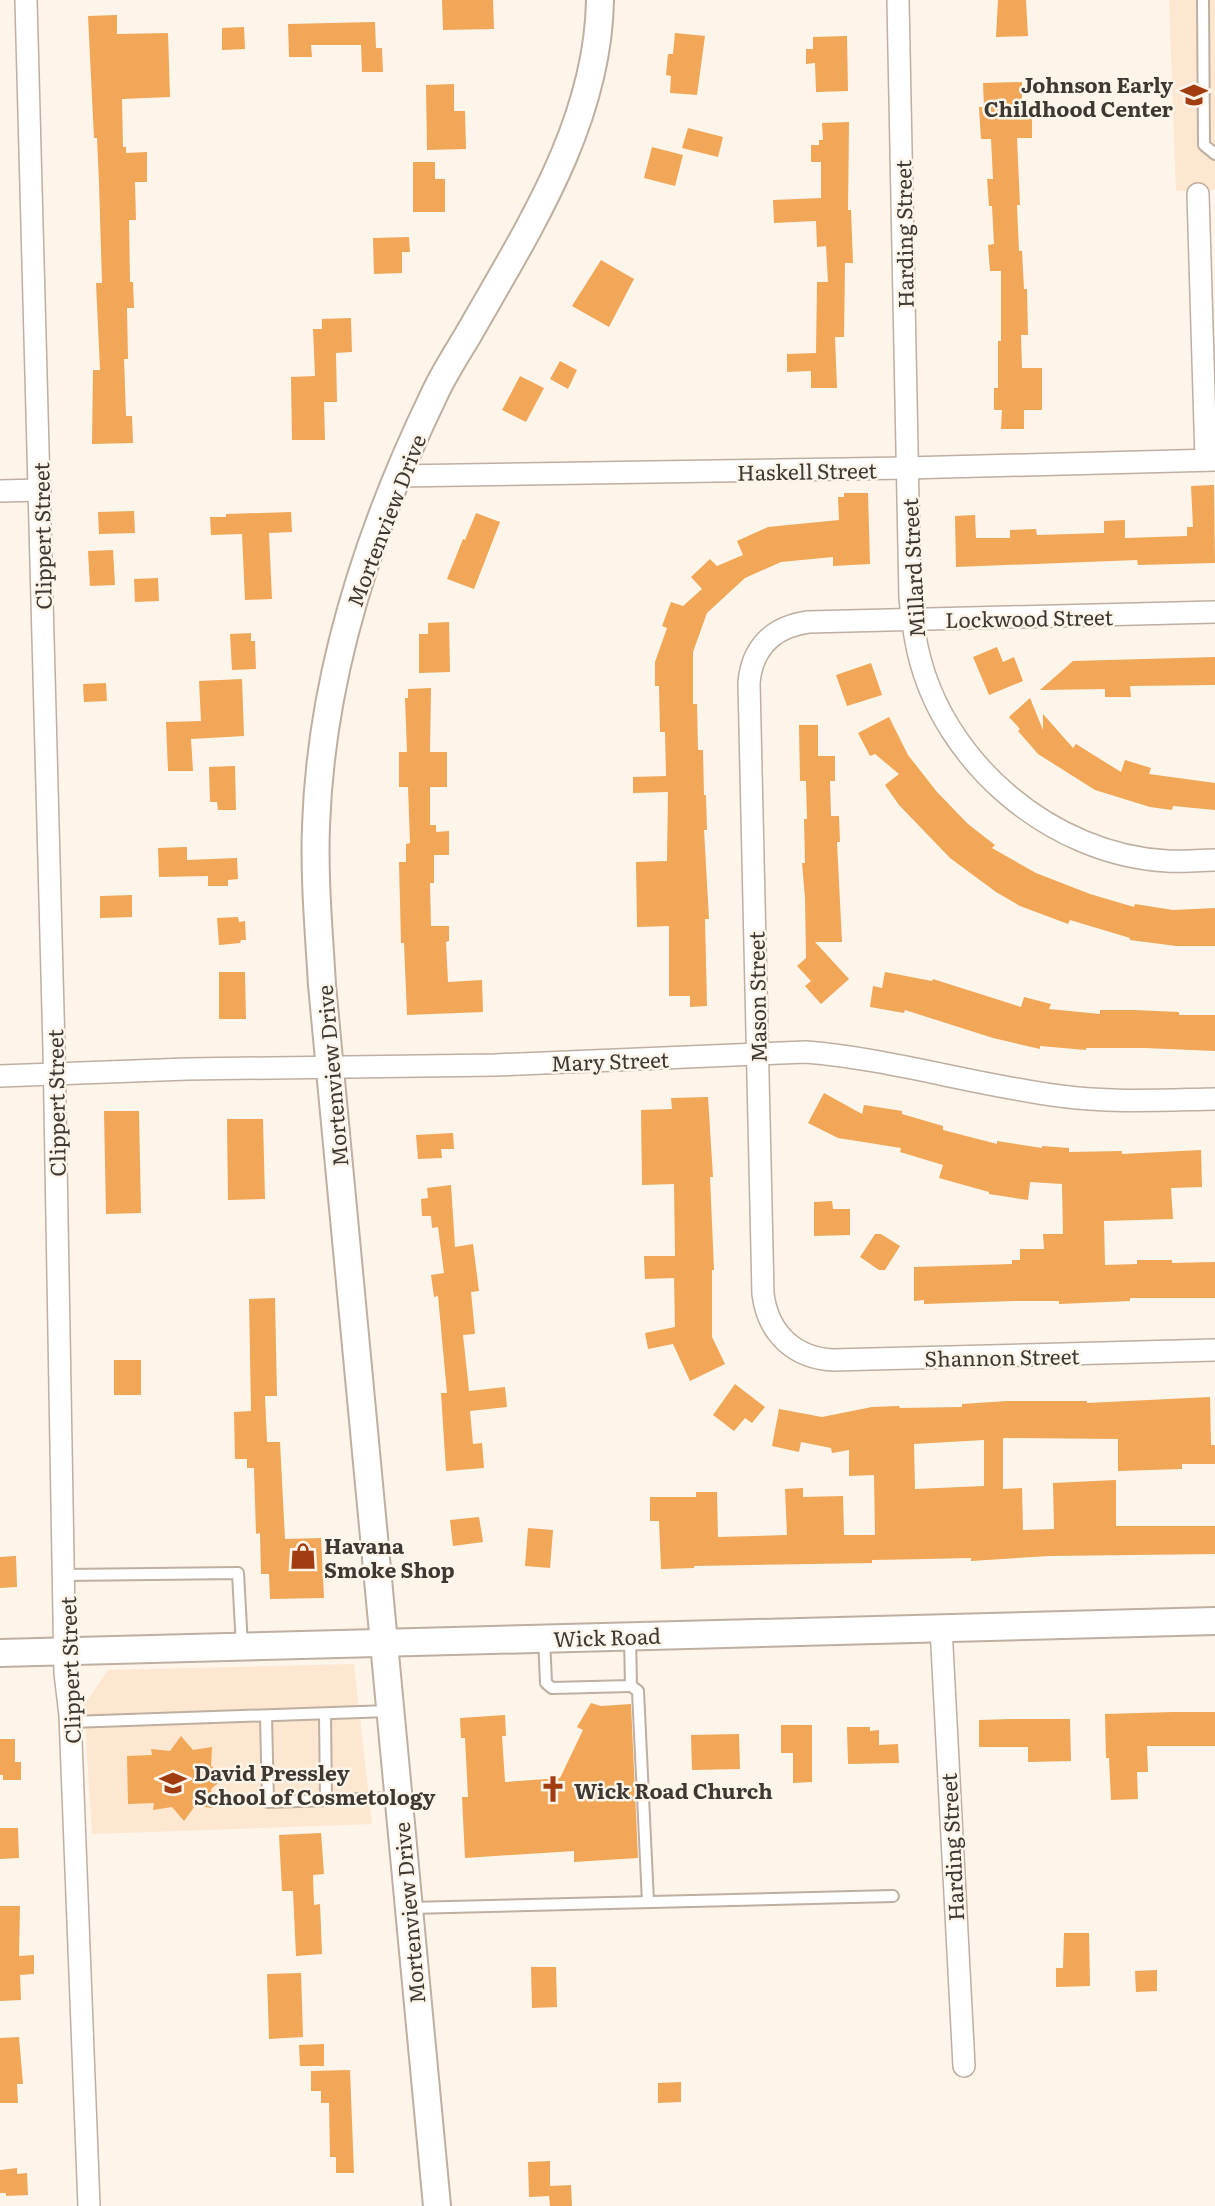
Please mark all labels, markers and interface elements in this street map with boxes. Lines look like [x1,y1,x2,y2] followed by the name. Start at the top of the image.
[984,68,1174,123] place label: Johnson Early Childhood Center
[1179,80,1209,110] school or university icon: Johnson Early Childhood Center
[886,159,920,308] street label: Harding Street
[338,429,432,611] street label: Mortenview Drive
[737,453,878,487] street label: Haskell Street
[24,461,58,610] street label: Clippert Street
[893,497,931,639] street label: Millard Street
[945,600,1114,634] street label: Lockwood Street
[739,930,773,1063] street label: Mason Street
[308,984,354,1168] street label: Mortenview Drive
[38,1028,72,1177] street label: Clippert Street
[550,1042,670,1078] street label: Mary Street
[924,1339,1080,1373] street label: Shannon Street
[324,1529,455,1584] place label: Havana Smoke Shop
[288,1541,318,1571] shop icon: Havana Smoke Shop
[51,1595,87,1744] street label: Clippert Street
[553,1619,662,1653] street label: Wick Road
[194,1756,436,1811] place label: David Pressley School of Cosmetology
[158,1768,188,1798] school or university icon: David Pressley School of Cosmetology
[932,1772,970,1922] street label: Harding Street
[538,1774,568,1804] church icon: Wick Road Church
[574,1774,773,1805] place label: Wick Road Church
[385,1821,431,2005] street label: Mortenview Drive

